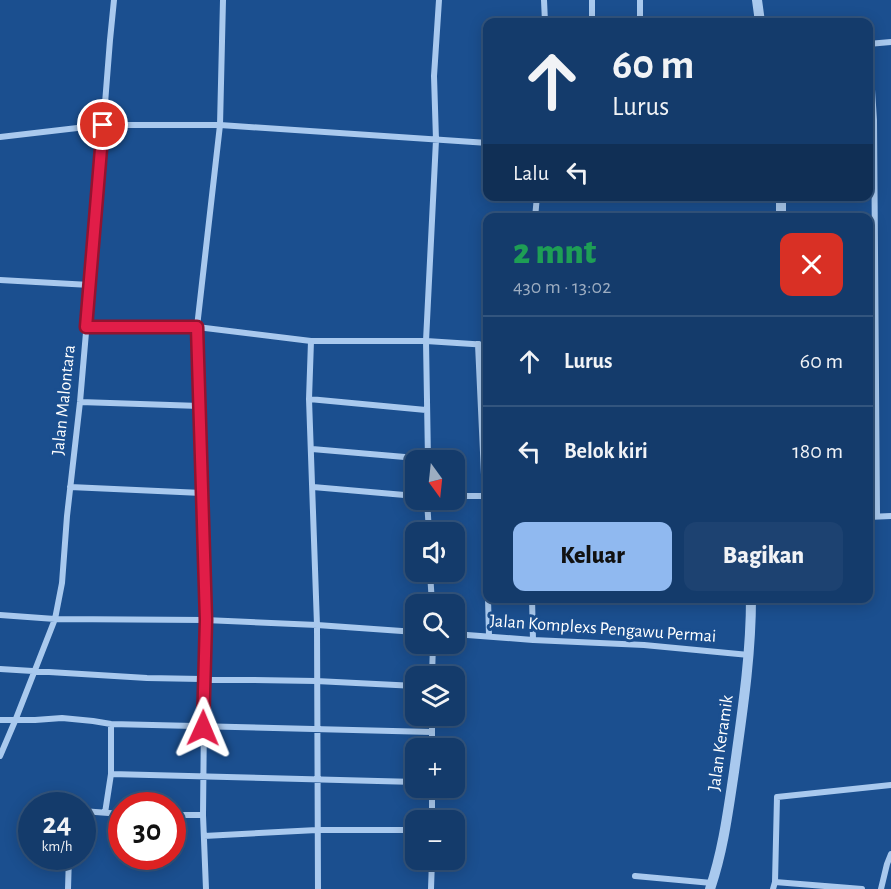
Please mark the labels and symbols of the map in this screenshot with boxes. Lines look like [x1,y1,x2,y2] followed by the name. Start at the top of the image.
[77,99,128,150] pin
[49,344,79,456] street label: Jalan Malontara
[405,450,465,510] north arrow
[489,612,717,646] street label: Jalan Komplexs Pengawu Permai
[705,693,737,792] street label: Jalan Keramik
[171,696,235,760] position arrow
[108,792,186,870] speed limit sign: 30

